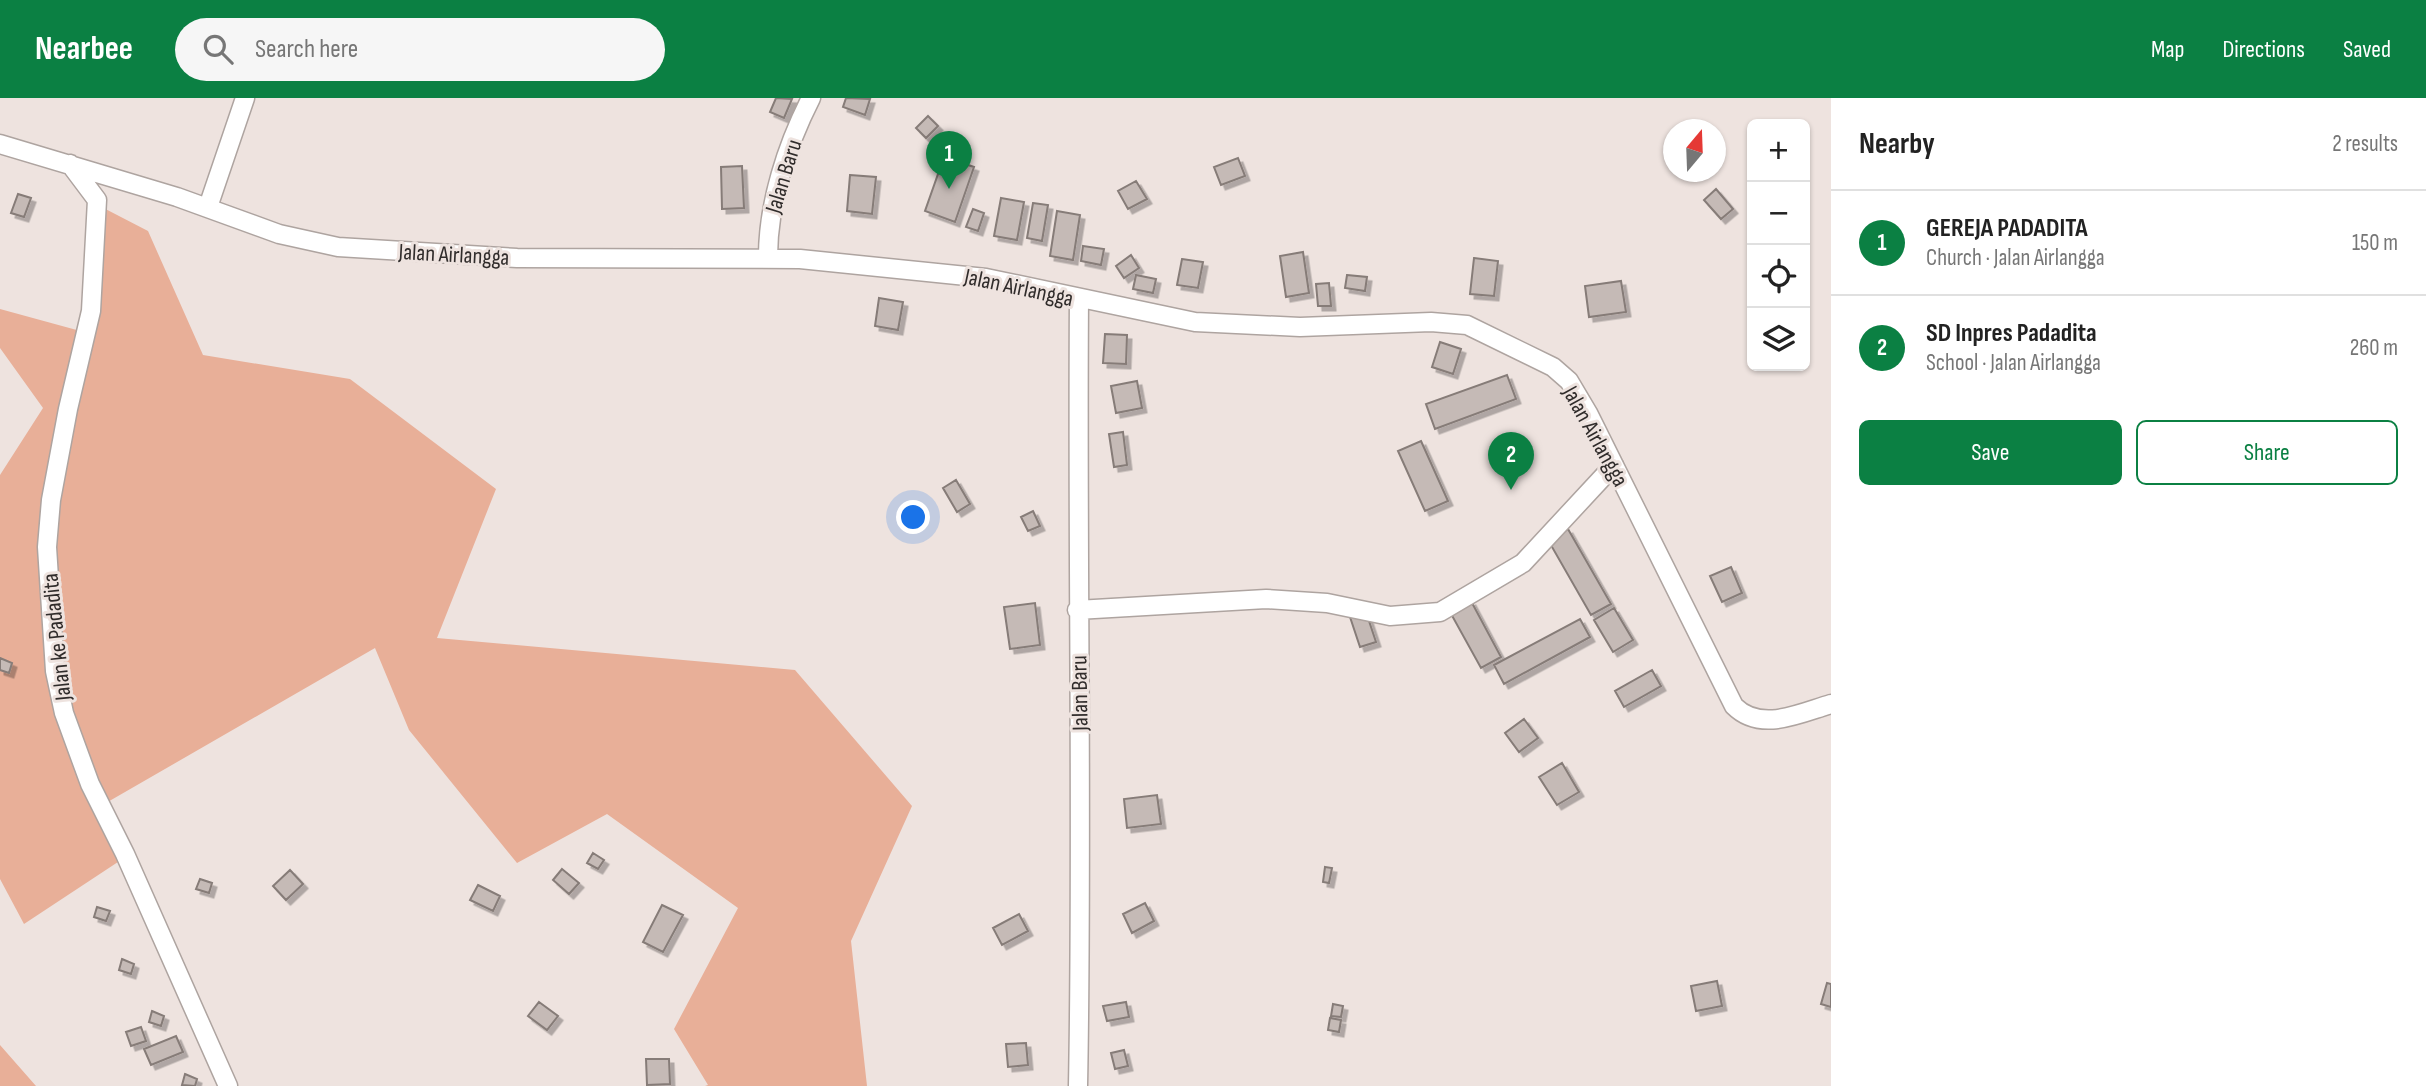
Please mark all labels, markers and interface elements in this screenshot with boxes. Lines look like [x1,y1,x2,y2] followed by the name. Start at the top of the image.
[175,18,665,81] search box
[35,29,133,69] text: Nearbee
[199,30,237,68] icon: search
[255,34,358,65] text: Search here
[2151,35,2184,64] text: Map
[2222,35,2305,64] text: Directions
[2343,35,2391,64] text: Saved
[1663,119,1726,182] north arrow
[1747,119,1810,371] map controls
[1747,119,1810,182] button: +
[1859,126,1935,162] text: Nearby
[2332,130,2398,158] text: 2 results
[926,131,972,189] pin: 1
[759,136,808,217] street label: Jalan Baru
[1747,182,1810,245] button: −
[1926,213,2088,244] text: GEREJA PADADITA
[1877,229,1887,257] text: 1
[2352,229,2398,257] text: 150 m
[397,238,510,272] street label: Jalan Airlangga
[1926,244,2105,272] text: Church · Jalan Airlangga
[1747,245,1810,308] button: locate
[961,263,1076,313] street label: Jalan Airlangga
[1747,308,1810,371] button: layers
[1926,318,2097,349] text: SD Inpres Padadita
[1877,334,1887,362] text: 2
[2350,334,2398,362] text: 260 m
[1926,349,2101,377] text: School · Jalan Airlangga
[1556,380,1634,492] street label: Jalan Airlangga
[1859,420,2122,485] button: Save
[2136,420,2398,485] button: Share
[1488,432,1534,490] pin: 2
[896,500,930,534] your location
[36,572,78,703] street label: Jalan ke Padadita
[1065,655,1095,732] street label: Jalan Baru

